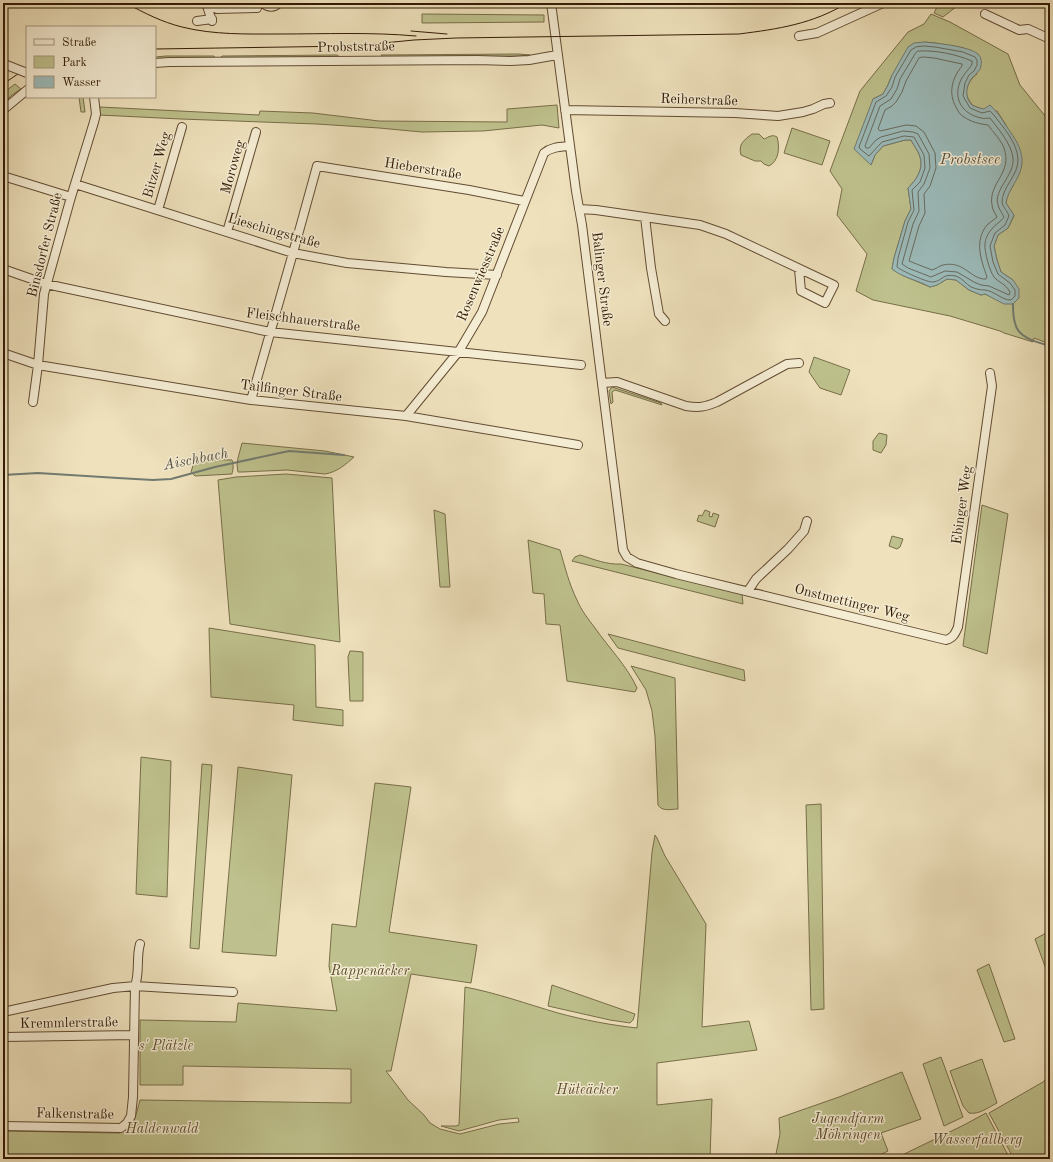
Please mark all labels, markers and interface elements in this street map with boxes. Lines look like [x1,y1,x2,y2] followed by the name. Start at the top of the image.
[26,26,156,98] legend
[62,37,97,49] text: Straße
[317,39,395,55] street label: Probststraße
[62,57,87,69] text: Park
[62,77,101,89] text: Wasser
[660,92,738,108] street label: Reiherstraße
[141,130,173,200] street label: Bitzer Weg
[219,138,247,196] street label: Moroweg
[939,153,1000,168] water label: Probstsee
[383,156,463,182] street label: Hieberstraße
[25,191,65,299] street label: Binsdorfer Straße
[226,211,322,251] street label: Lieschingstraße
[455,224,507,324] street label: Rosenwiesstraße
[589,231,615,327] street label: Balinger Straße
[245,306,361,334] street label: Fleischhauerstraße
[239,378,343,404] street label: Tailfinger Straße
[161,446,230,474] water label: Aischbach
[950,464,975,545] street label: Ebinger Weg
[793,582,912,624] street label: Onstmettinger Weg
[330,964,410,979] park label: Rappenäcker
[20,1015,118,1031] street label: Kremmlerstraße
[139,1039,193,1053] park label: s' Plätzle
[555,1083,619,1097] park label: Hüteäcker
[36,1106,114,1122] street label: Falkenstraße
[812,1112,884,1143] park label: Jugendfarm Möhringen
[125,1122,199,1136] park label: Haldenwald
[932,1133,1022,1148] park label: Wasserfallberg

